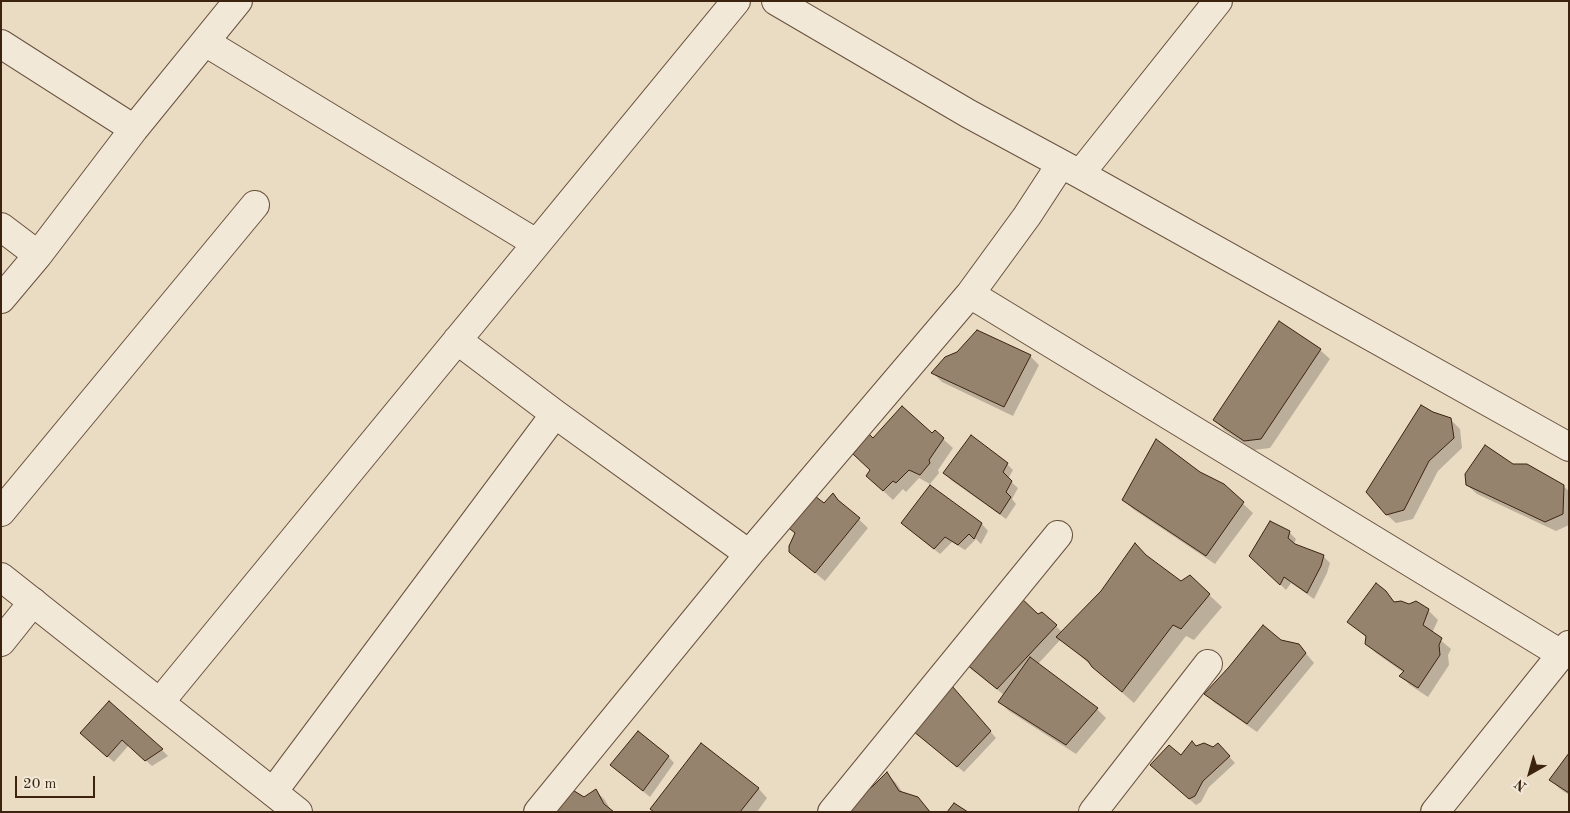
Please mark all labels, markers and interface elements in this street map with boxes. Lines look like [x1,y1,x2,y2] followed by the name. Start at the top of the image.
[1505,748,1555,798] north arrow
[18,766,98,798] scale bar
[1512,776,1529,794] text: N
[23,777,57,792] text: 20 m

